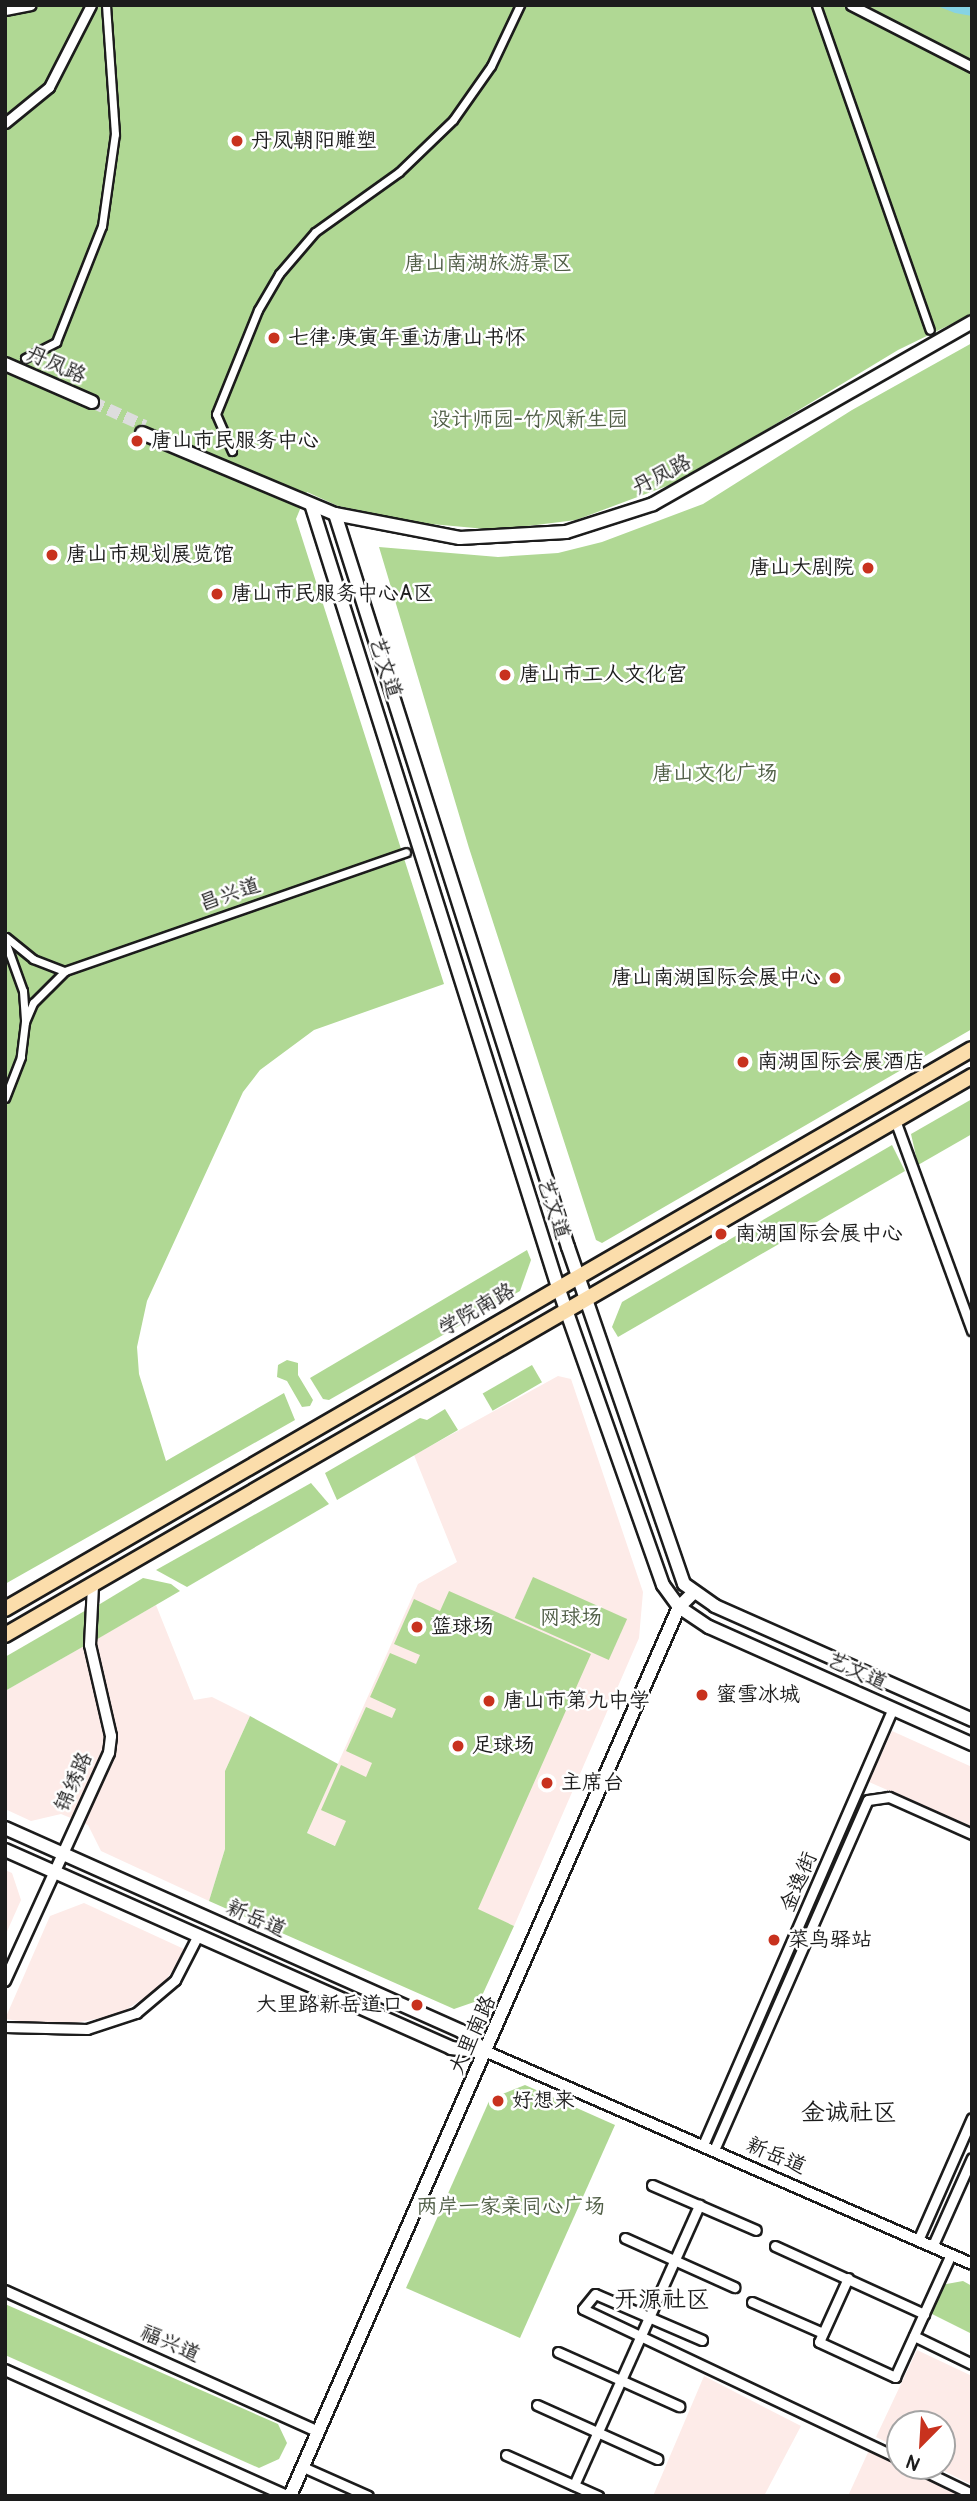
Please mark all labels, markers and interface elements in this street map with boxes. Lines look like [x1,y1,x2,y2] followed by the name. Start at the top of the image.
[251,128,377,154] place label: 丹凤朝阳雕塑
[229,133,245,149] marker: 丹凤朝阳雕塑
[404,251,572,277] park label: 唐山南湖旅游景区
[288,325,526,351] place label: 七律·庚寅年重访唐山书怀
[266,330,282,346] marker: 七律·庚寅年重访唐山书怀
[22,341,90,389] street label: 丹凤路
[430,407,628,433] park label: 设计师园-竹风新生园
[151,428,319,454] place label: 唐山市民服务中心
[129,433,145,449] marker: 唐山市民服务中心
[628,449,696,501] street label: 丹凤路
[66,542,234,568] place label: 唐山市规划展览馆
[44,547,60,563] marker: 唐山市规划展览馆
[749,555,854,581] place label: 唐山大剧院
[860,560,876,576] marker: 唐山大剧院
[231,581,434,607] place label: 唐山市民服务中心A区
[209,586,225,602] marker: 唐山市民服务中心A区
[363,634,407,702] street label: 艺文道
[519,662,687,688] place label: 唐山市工人文化宫
[497,667,513,683] marker: 唐山市工人文化宫
[652,761,778,787] park label: 唐山文化广场
[196,873,264,917] street label: 昌兴道
[611,965,821,991] place label: 唐山南湖国际会展中心
[827,970,843,986] marker: 唐山南湖国际会展中心
[757,1049,925,1075] place label: 南湖国际会展酒店
[735,1054,751,1070] marker: 南湖国际会展酒店
[531,1175,575,1243] street label: 艺文道
[735,1221,903,1247] place label: 南湖国际会展中心
[713,1226,729,1242] marker: 南湖国际会展中心
[434,1278,520,1342] street label: 学院南路
[540,1605,602,1631] park label: 网球场
[431,1614,494,1640] place label: 篮球场
[409,1619,425,1635] marker: 篮球场
[823,1648,891,1696] street label: 艺文道
[716,1682,800,1708] place label: 蜜雪冰城
[694,1687,710,1703] marker: 蜜雪冰城
[503,1688,650,1714] place label: 唐山市第九中学
[481,1693,497,1709] marker: 唐山市第九中学
[472,1733,535,1759] place label: 足球场
[450,1738,466,1754] marker: 足球场
[50,1748,98,1816] street label: 锦绣路
[561,1770,624,1796] place label: 主席台
[539,1775,555,1791] marker: 主席台
[775,1848,823,1916] street label: 金逸街
[222,1895,290,1943] street label: 新岳道
[788,1927,872,1953] place label: 菜鸟驿站
[766,1932,782,1948] marker: 菜鸟驿站
[256,1992,403,2018] place label: 大里路新岳道口
[444,1992,502,2078] street label: 大里南路
[409,1997,425,2013] marker: 大里路新岳道口
[512,2088,575,2114] place label: 好想来
[490,2093,506,2109] marker: 好想来
[801,2099,897,2127] district label: 金诚社区
[742,2132,810,2180] street label: 新岳道
[417,2194,605,2220] park label: 两岸一家亲同心广场
[614,2286,710,2314] district label: 开源社区
[136,2320,204,2368] street label: 福兴道
[886,2410,956,2480] north arrow
[903,2449,924,2476] text: N

